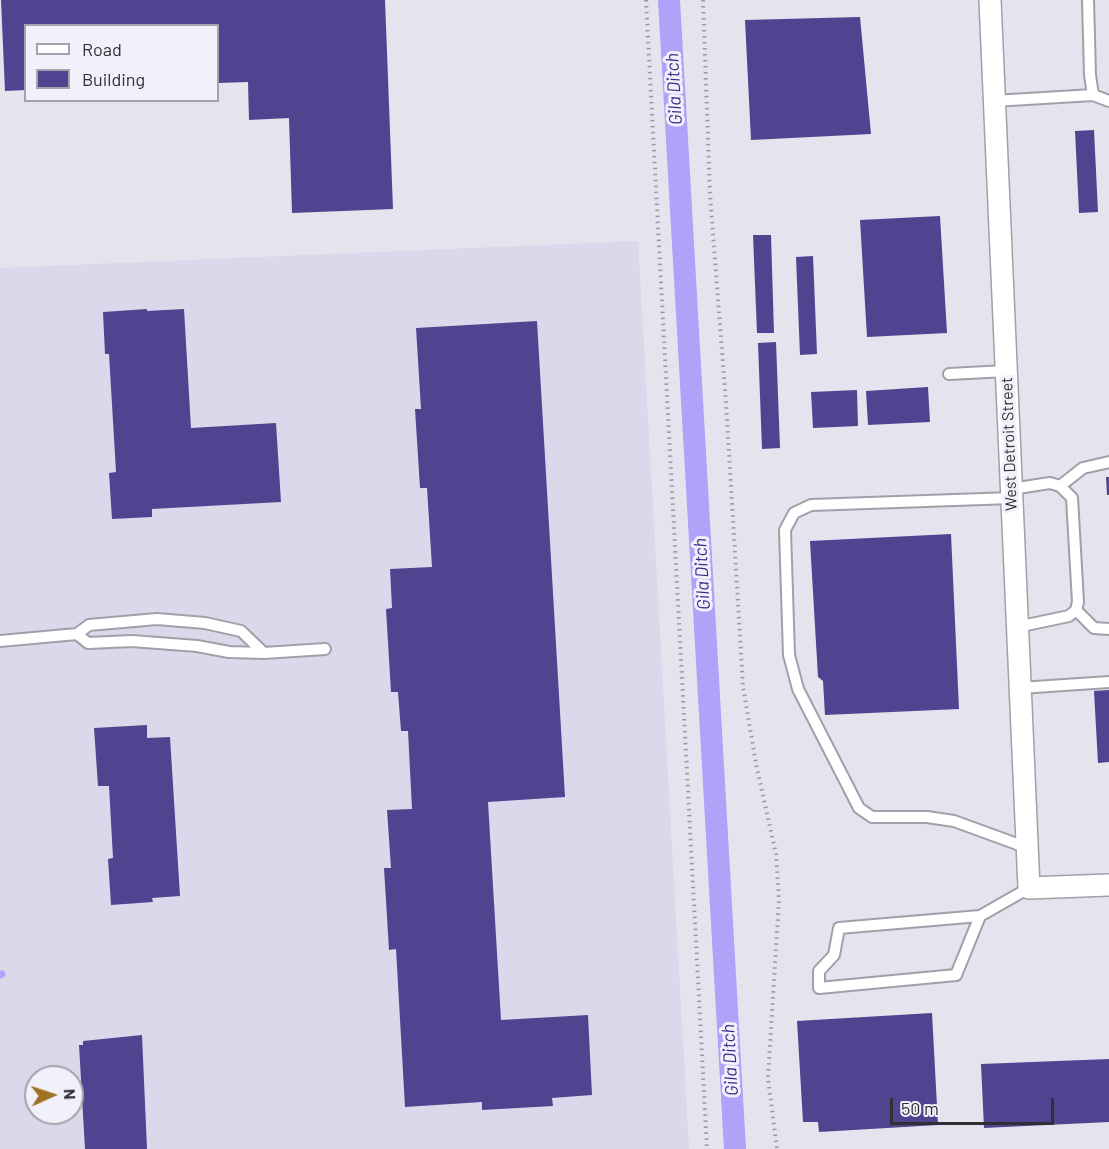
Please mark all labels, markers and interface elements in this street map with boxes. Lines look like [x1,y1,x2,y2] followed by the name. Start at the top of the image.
[24,24,219,102] legend
[82,38,122,60] text: Road
[661,52,687,126] water label: Gila Ditch
[82,68,145,90] text: Building
[997,377,1021,511] street label: West Detroit Street
[689,537,715,611] water label: Gila Ditch
[717,1023,743,1097] water label: Gila Ditch
[24,1065,84,1125] north arrow
[893,1086,1056,1124] scale bar
[61,1088,80,1100] text: N
[901,1097,939,1119] text: 50 m

